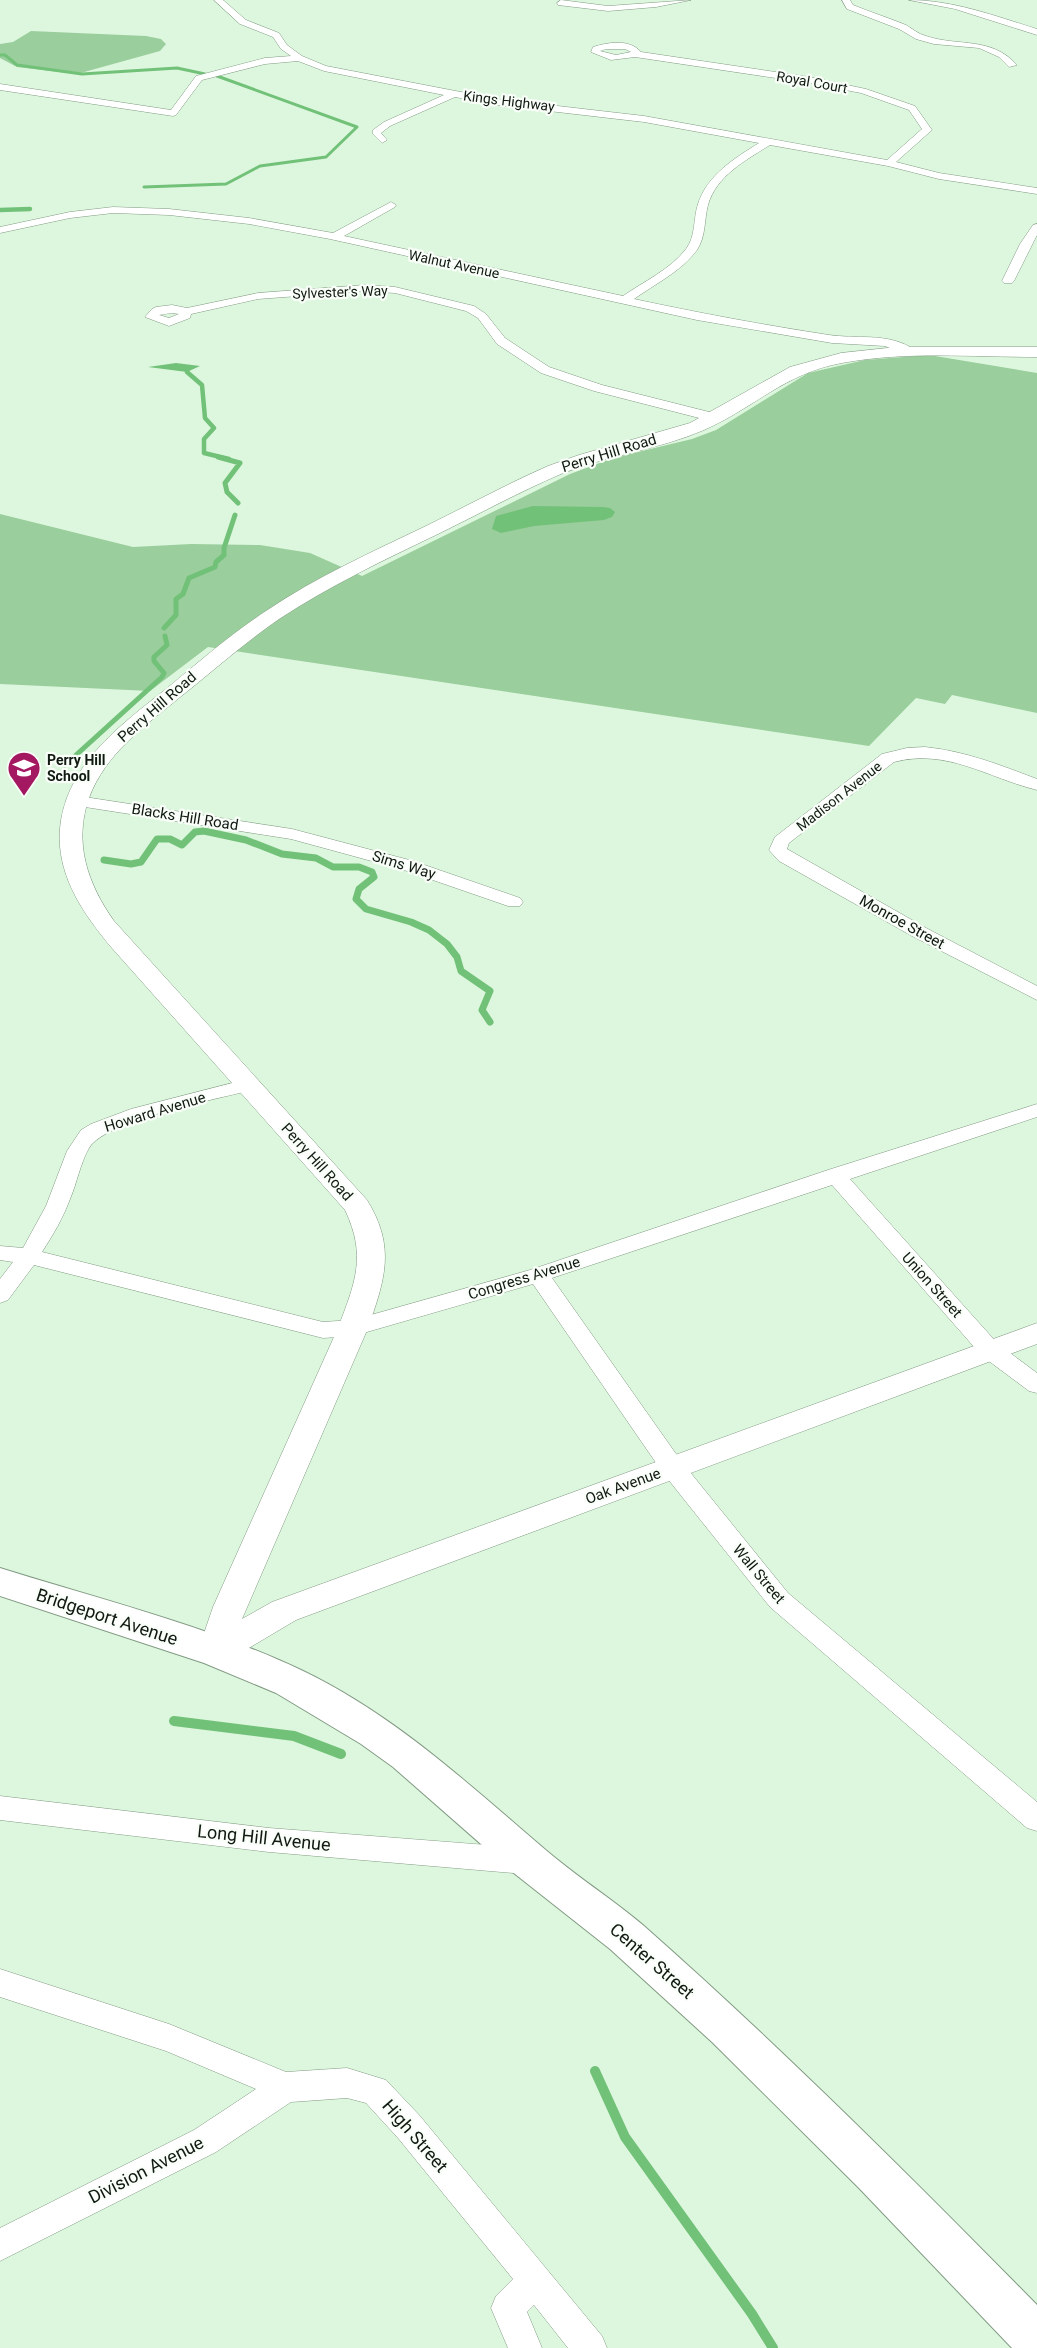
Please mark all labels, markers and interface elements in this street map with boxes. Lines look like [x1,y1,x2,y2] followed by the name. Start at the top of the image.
[775,68,849,96] street label: Royal Court
[462,87,556,115] street label: Kings Highway
[407,247,501,281] street label: Walnut Avenue
[292,282,388,302] street label: Sylvester's Way
[559,430,659,476] street label: Perry Hill Road
[114,668,200,746] street label: Perry Hill Road
[6,750,42,797] school or university icon: Perry Hill School
[47,752,105,784] place label: Perry Hill School
[793,758,885,834] street label: Madison Avenue
[130,800,240,834] street label: Blacks Hill Road
[370,847,438,883] street label: Sims Way
[856,891,948,953] street label: Monroe Street
[102,1088,208,1136] street label: Howard Avenue
[277,1119,357,1205] street label: Perry Hill Road
[898,1249,966,1321] street label: Union Street
[466,1252,582,1304] street label: Congress Avenue
[583,1464,663,1508] street label: Oak Avenue
[729,1541,789,1607] street label: Wall Street
[34,1584,181,1649] street label: Bridgeport Avenue
[196,1820,332,1855] street label: Long Hill Avenue
[606,1918,699,2003] street label: Center Street
[378,2095,453,2176] street label: High Street
[85,2131,207,2208] street label: Division Avenue

